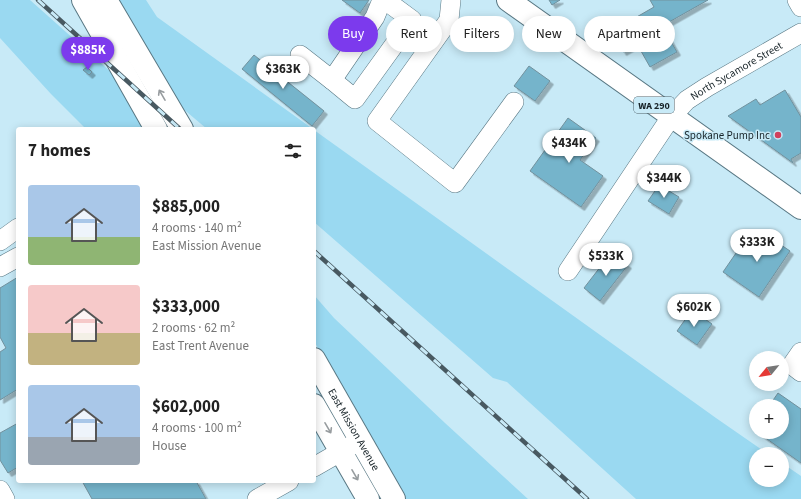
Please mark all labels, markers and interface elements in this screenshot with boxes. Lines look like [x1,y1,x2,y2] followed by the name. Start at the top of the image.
[328,16,378,52] chip: Buy
[386,16,442,52] chip: Rent
[450,16,514,52] chip: Filters
[522,16,576,52] chip: New
[584,16,675,52] chip: Apartment
[60,37,116,71] pin: $885K
[688,38,786,104] street label: North Sycamore Street
[70,41,106,59] text: $885K
[255,56,311,90] pin: $363K
[265,60,301,78] text: $363K
[158,89,166,101] one-way arrow
[634,97,674,113] road number: WA 290
[684,128,770,143] place label: Spokane Pump Inc
[541,130,597,164] pin: $434K
[773,130,783,140] marker: Spokane Pump Inc
[551,134,587,152] text: $434K
[28,139,90,163] text: 7 homes
[282,140,304,162] icon: filters
[636,165,692,199] pin: $344K
[646,169,682,187] text: $344K
[152,195,220,219] text: $885,000
[60,201,108,249] icon: home
[152,219,242,237] text: 4 rooms · 140 m²
[729,229,785,263] pin: $333K
[739,233,775,251] text: $333K
[152,237,261,255] text: East Mission Avenue
[578,243,634,277] pin: $533K
[588,247,624,265] text: $533K
[666,294,722,328] pin: $602K
[152,295,220,319] text: $333,000
[676,298,712,316] text: $602K
[60,301,108,349] icon: home
[152,319,235,337] text: 2 rooms · 62 m²
[152,337,249,355] text: East Trent Avenue
[749,351,789,391] north arrow
[749,351,789,487] map controls
[324,386,383,474] street label: East Mission Avenue
[152,395,220,419] text: $602,000
[749,399,789,439] button: +
[60,401,108,449] icon: home
[152,419,242,437] text: 4 rooms · 100 m²
[324,422,332,434] one-way arrow
[152,437,187,455] text: House
[749,447,789,487] button: −
[351,469,359,481] one-way arrow

